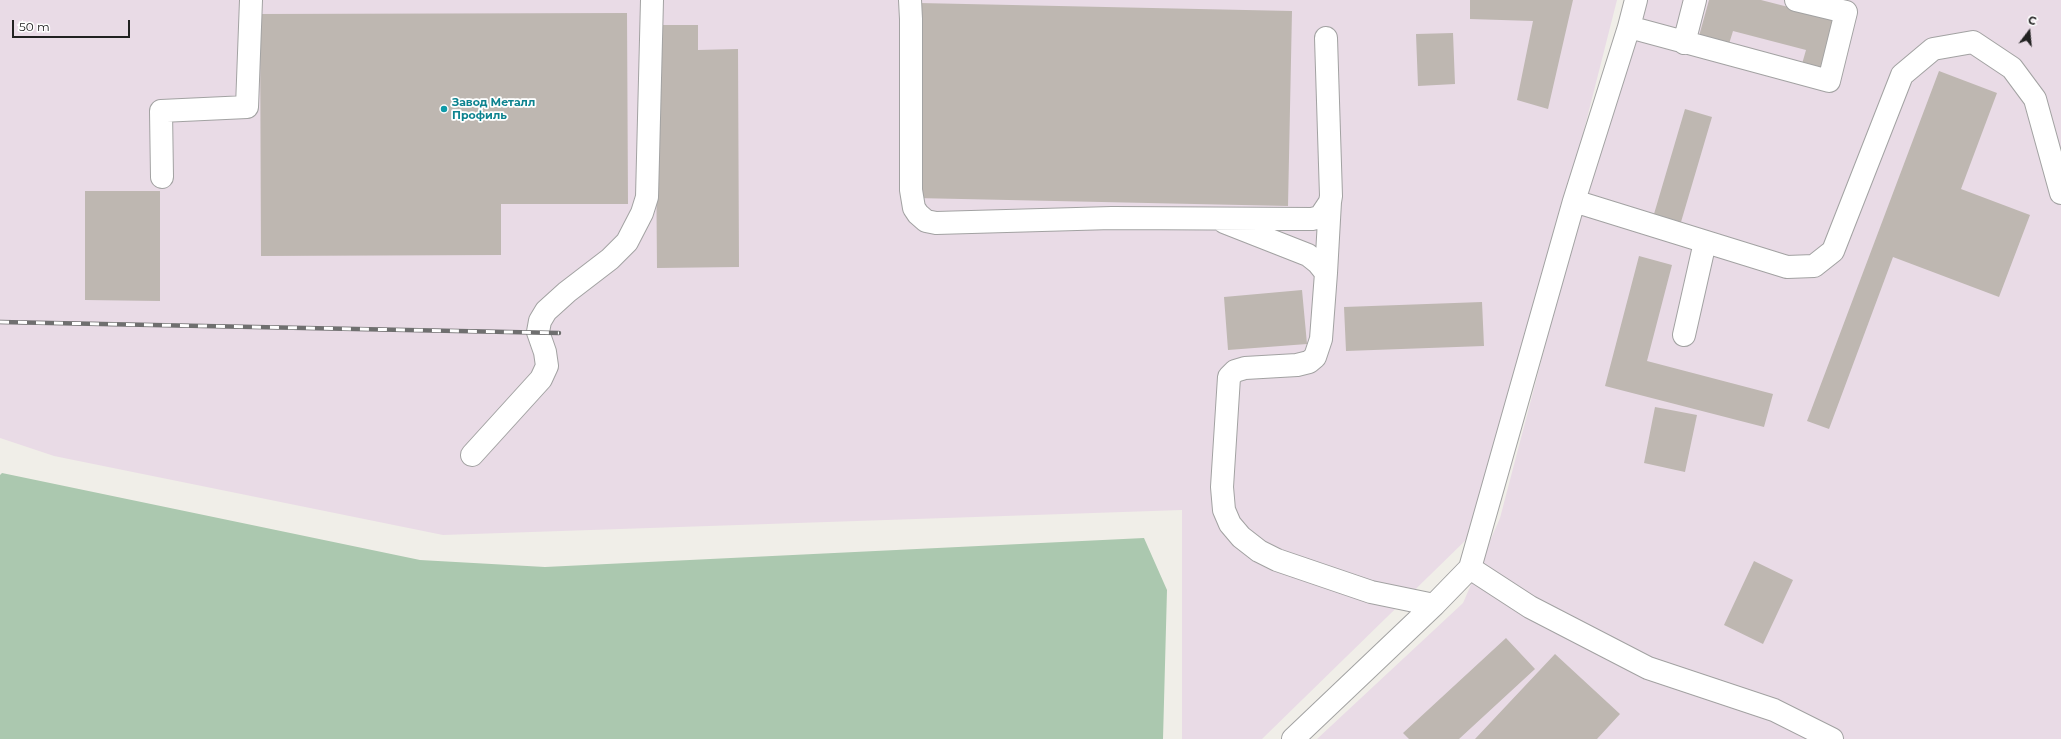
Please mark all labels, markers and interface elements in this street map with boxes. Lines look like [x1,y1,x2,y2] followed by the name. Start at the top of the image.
[14,12,132,38] scale bar
[2009,12,2049,52] north arrow
[2027,13,2038,28] text: С
[19,19,50,34] text: 50 m
[452,96,535,122] place label: Завод Металл Профиль
[439,104,449,114] marker: Завод Металл Профиль

